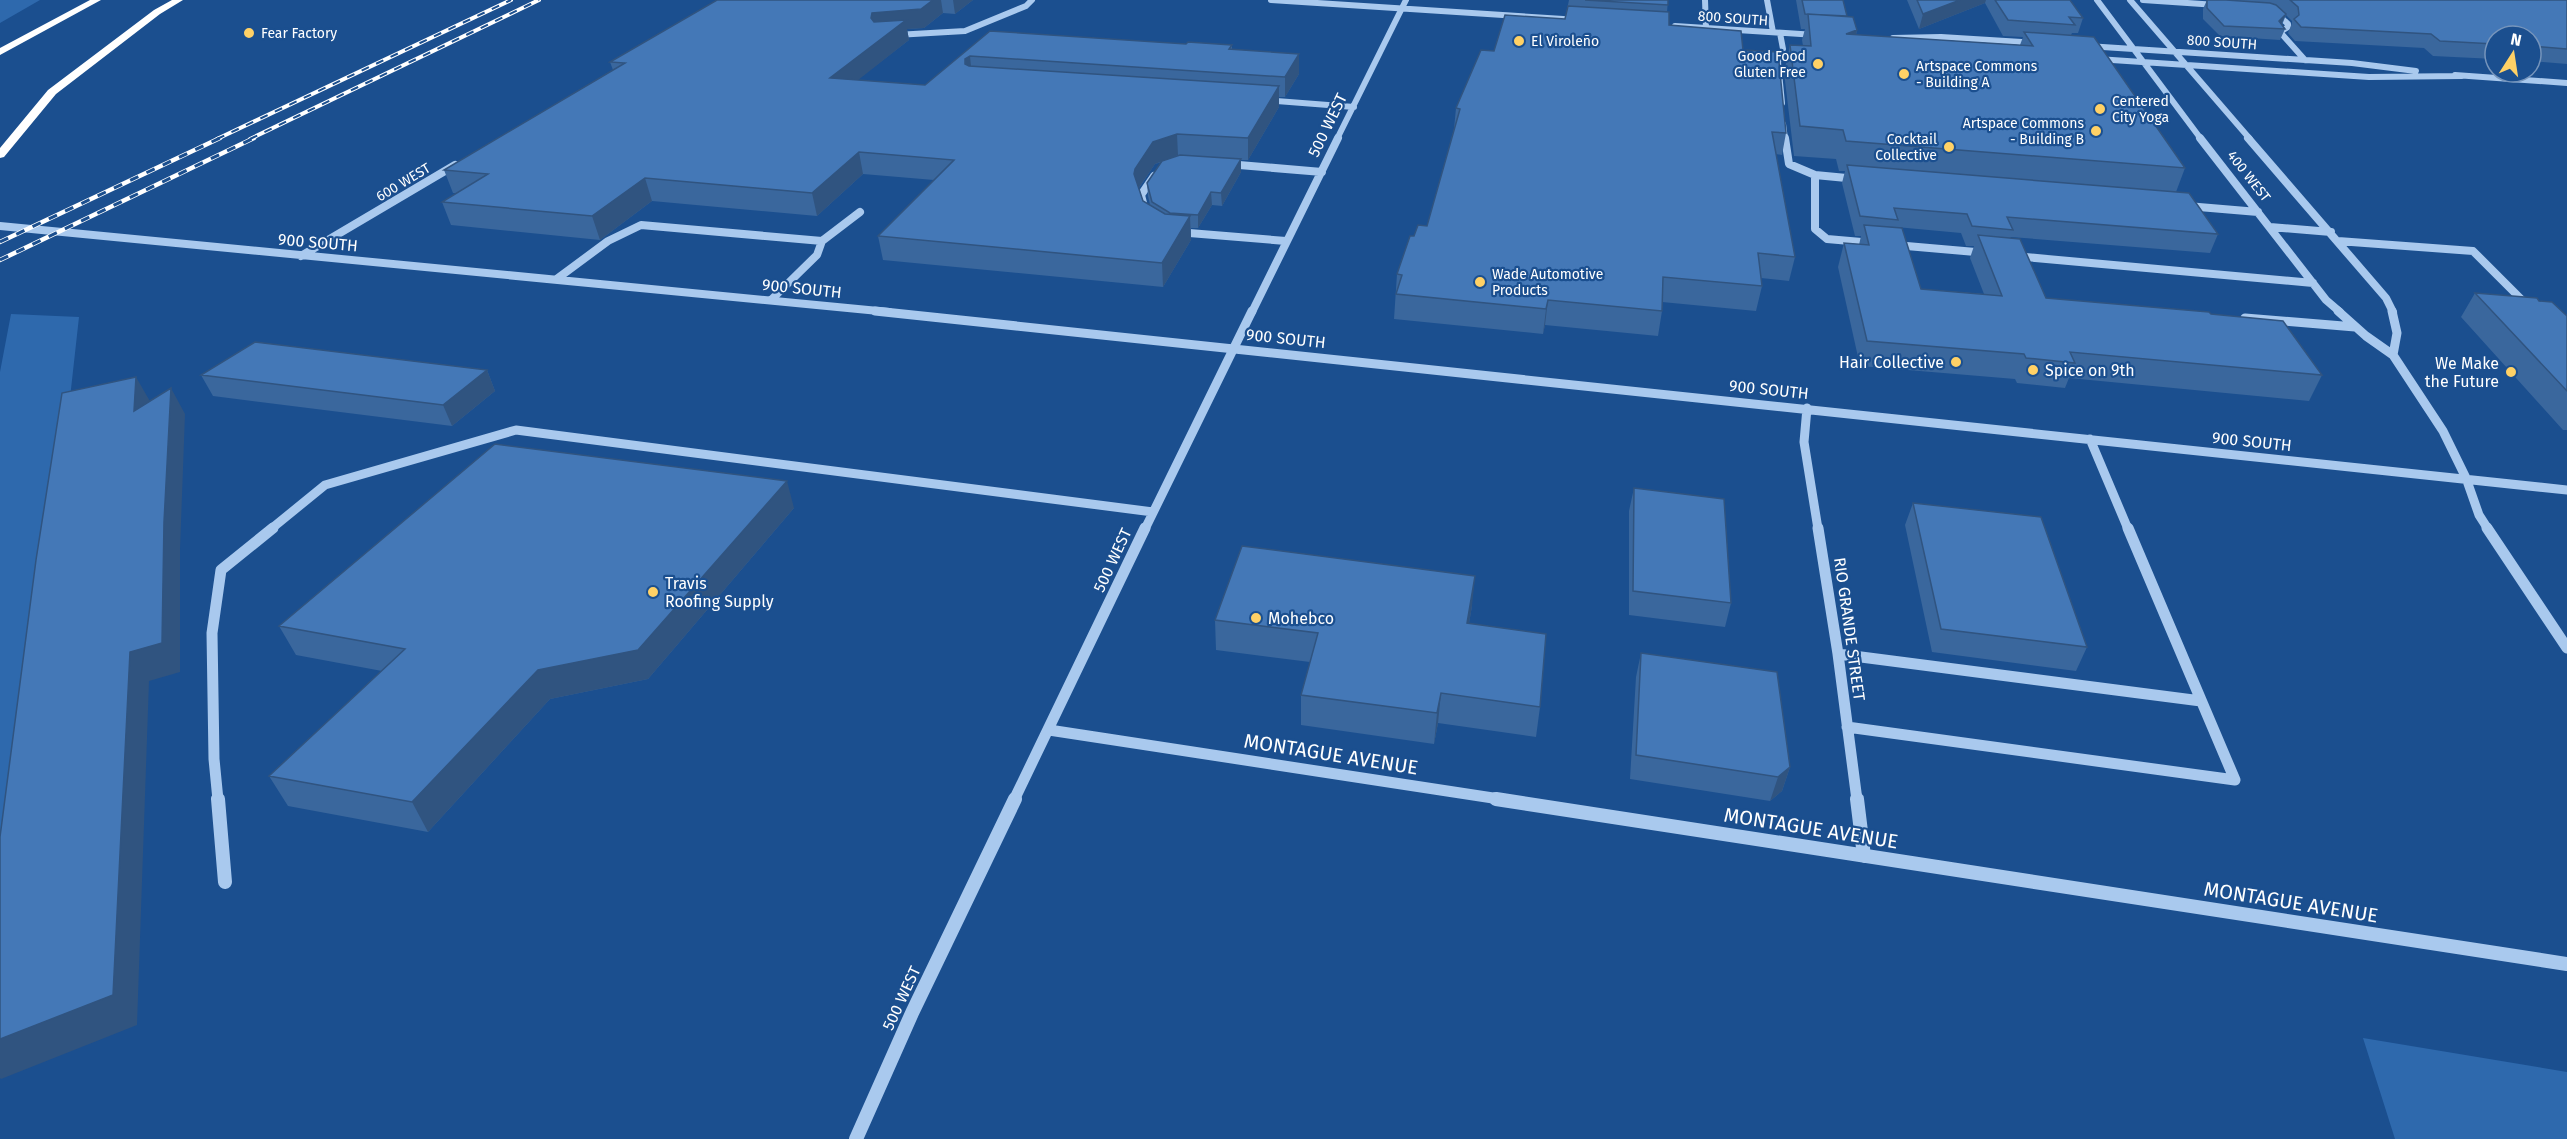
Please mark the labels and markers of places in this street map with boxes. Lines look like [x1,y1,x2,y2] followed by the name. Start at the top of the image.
[261,25,337,42] place label: Fear Factory
[242,26,256,40] marker: Fear Factory
[1531,33,1599,50] place label: El Viroleño
[1512,34,1526,48] marker: El Viroleño
[1734,48,1806,81] place label: Good Food Gluten Free
[1811,57,1825,71] marker: Good Food Gluten Free
[1916,58,2038,91] place label: Artspace Commons - Building A
[1897,67,1911,81] marker: Artspace Commons - Building A
[2112,93,2169,126] place label: Centered City Yoga
[2093,102,2107,116] marker: Centered City Yoga
[1963,115,2084,148] place label: Artspace Commons - Building B
[2089,124,2103,138] marker: Artspace Commons - Building B
[1875,131,1937,164] place label: Cocktail Collective
[1942,140,1956,154] marker: Cocktail Collective
[1492,266,1603,299] place label: Wade Automotive Products
[1473,275,1487,289] marker: Wade Automotive Products
[1839,353,1944,372] place label: Hair Collective
[2425,354,2499,391] place label: We Make the Future
[1949,355,1963,369] marker: Hair Collective
[2045,361,2135,380] place label: Spice on 9th
[2026,363,2040,377] marker: Spice on 9th
[2504,365,2518,379] marker: We Make the Future
[665,574,774,611] place label: Travis Roofing Supply
[646,585,660,599] marker: Travis Roofing Supply
[1268,609,1334,628] place label: Mohebco
[1249,611,1263,625] marker: Mohebco

